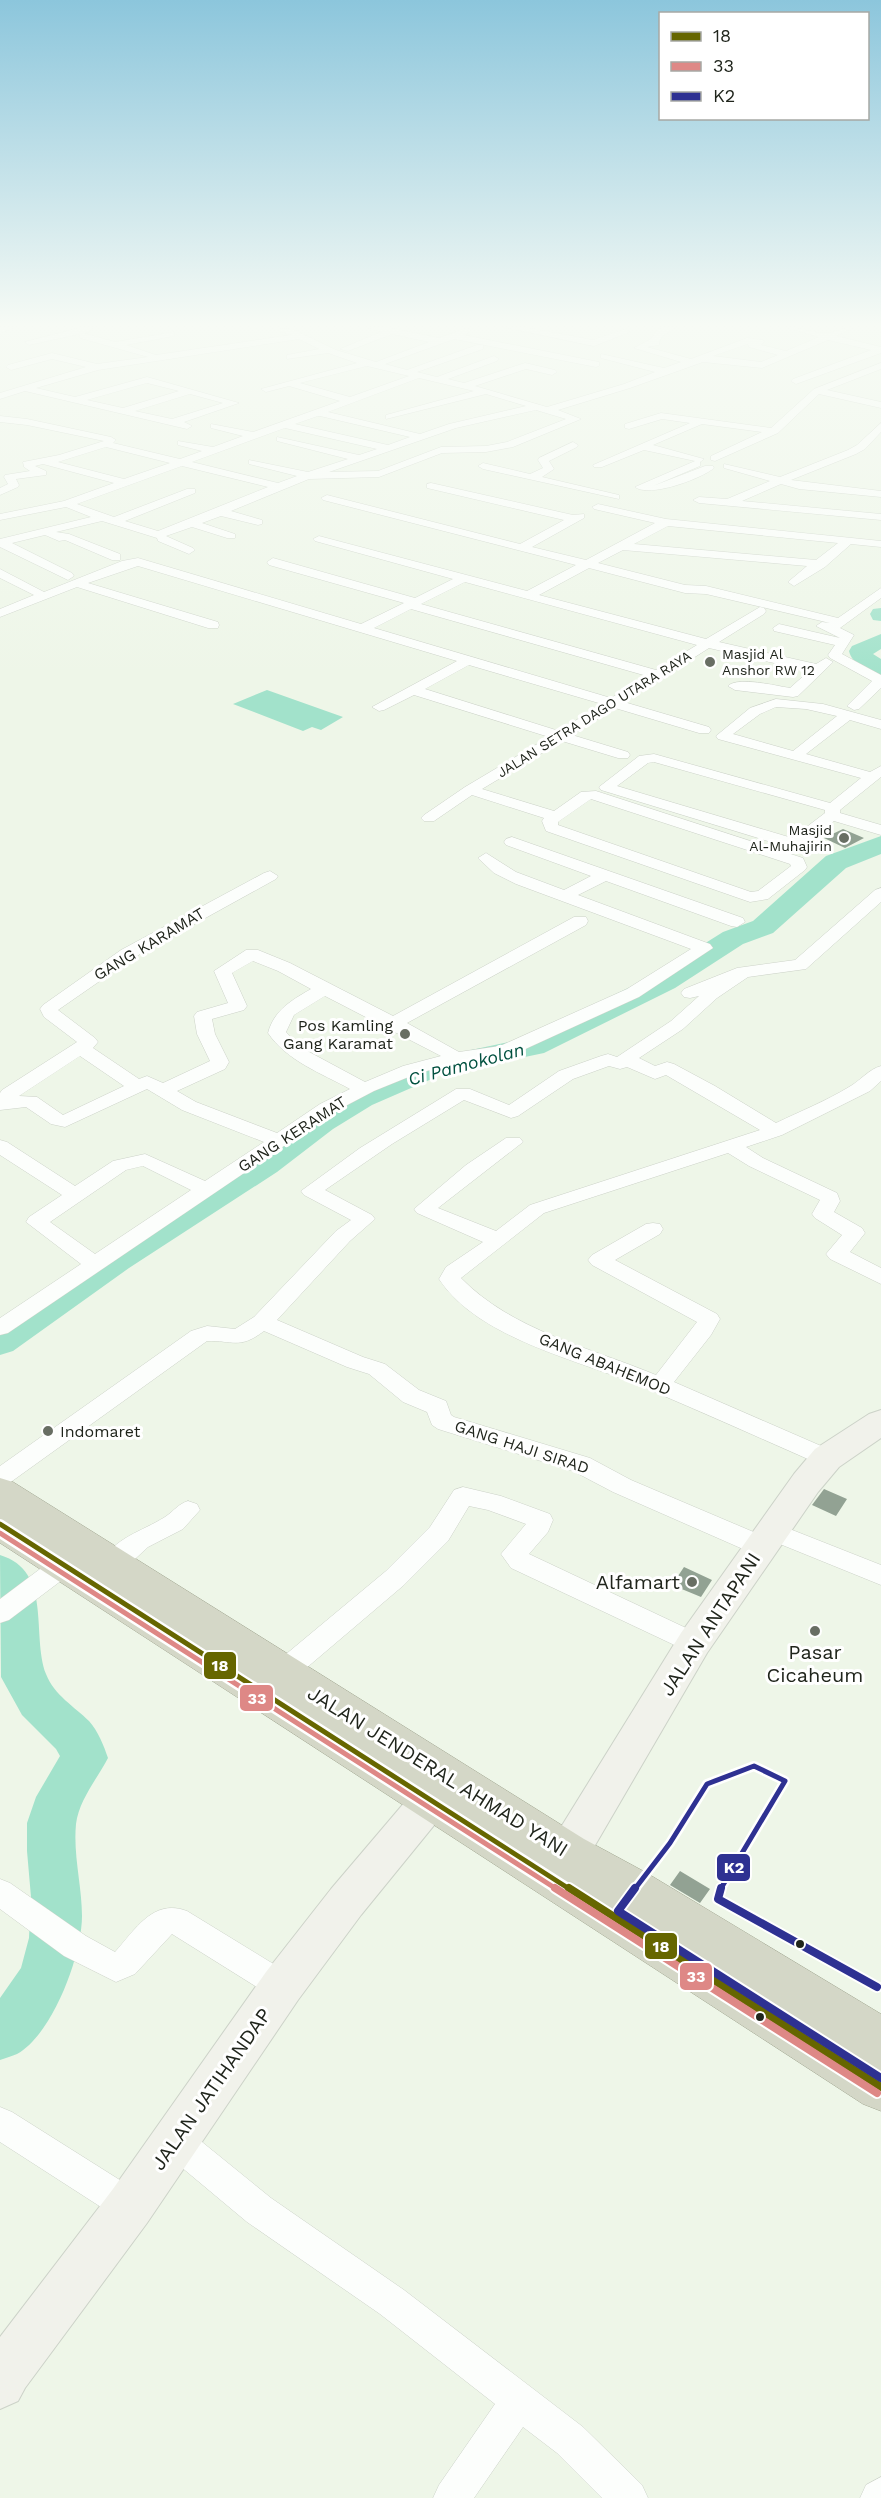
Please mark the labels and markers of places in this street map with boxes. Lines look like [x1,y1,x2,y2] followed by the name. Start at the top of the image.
[722,646,815,678] place label: Masjid Al Anshor RW 12
[703,655,717,669] marker: Masjid Al Anshor RW 12
[749,822,832,854] place label: Masjid Al-Muhajirin
[837,831,851,845] marker: Masjid Al-Muhajirin
[283,1016,393,1053] place label: Pos Kamling Gang Karamat
[398,1027,412,1041] marker: Pos Kamling Gang Karamat
[60,1422,141,1441] place label: Indomaret
[41,1424,55,1438] marker: Indomaret
[596,1570,681,1594] place label: Alfamart
[685,1575,699,1589] marker: Alfamart
[808,1624,822,1638] marker: Pasar Cicaheum
[767,1640,863,1687] place label: Pasar Cicaheum
[794,1938,806,1950] unlabelled marker
[754,2011,766,2023] unlabelled marker

